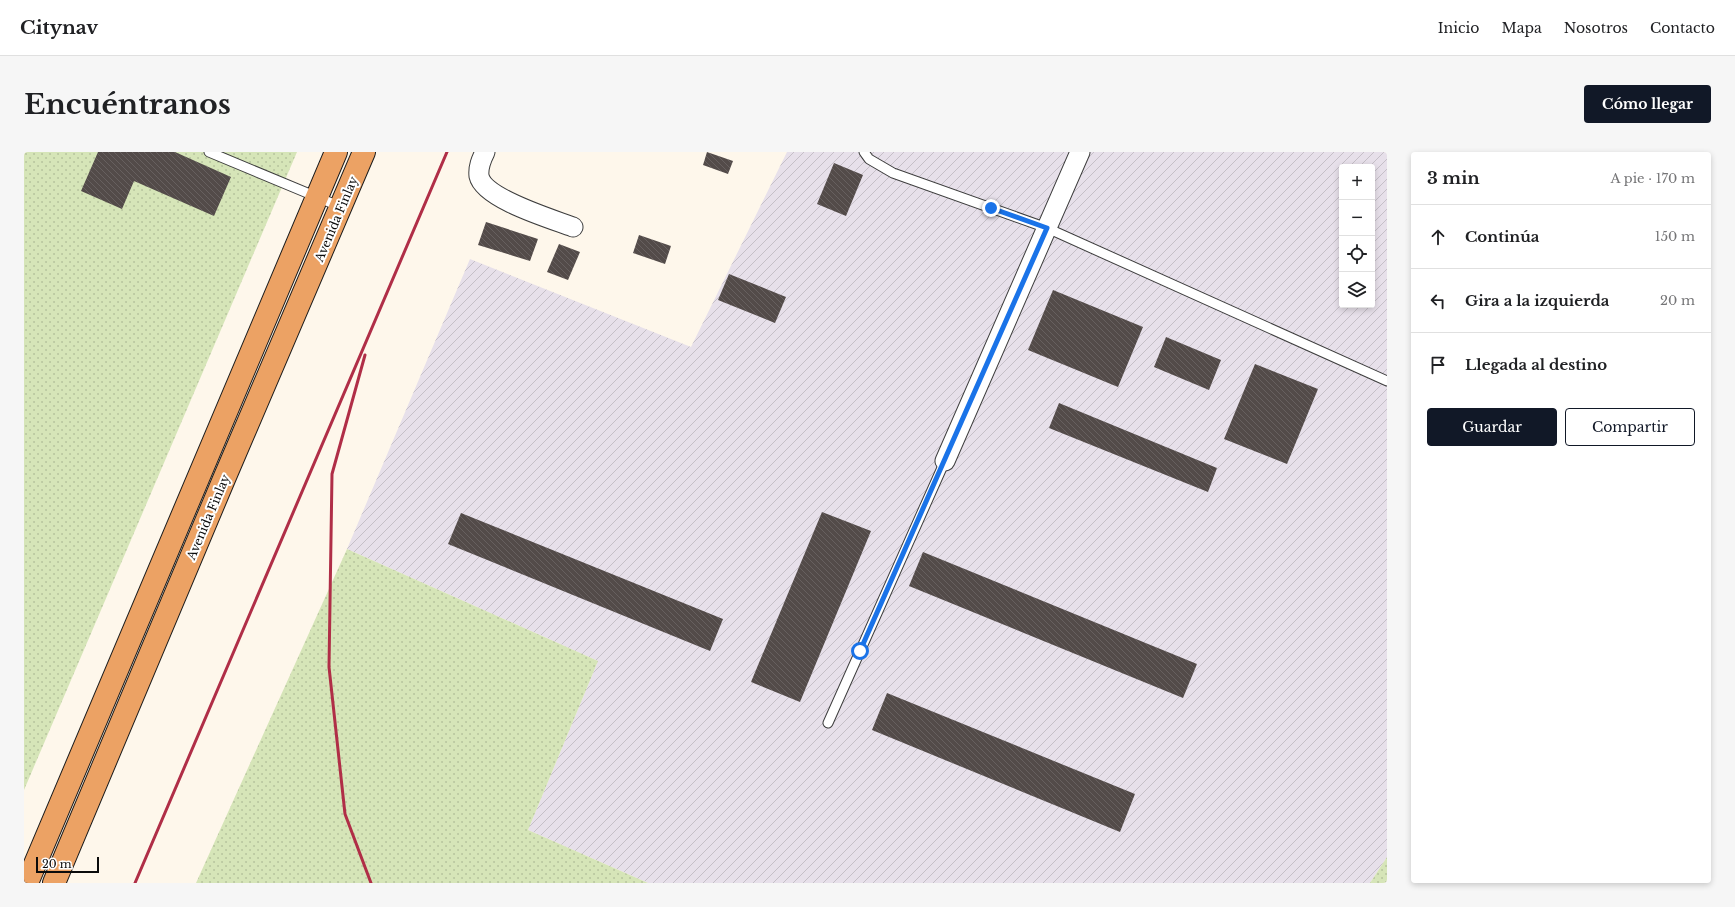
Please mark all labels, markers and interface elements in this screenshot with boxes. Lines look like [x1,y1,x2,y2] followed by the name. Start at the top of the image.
[20,16,98,39] text: Citynav
[1438,19,1479,37] text: Inicio
[1501,19,1542,37] text: Mapa
[1564,19,1628,37] text: Nosotros
[1650,19,1715,37] text: Contacto
[1584,85,1711,123] button: Cómo llegar
[24,87,231,122] text: Encuéntranos
[1339,164,1375,308] map controls
[1339,164,1375,200] button: +
[1427,168,1480,189] text: 3 min
[1611,170,1695,187] text: A pie · 170 m
[311,174,361,265] street label: Avenida Finlay
[982,199,1000,217] route end
[1339,200,1375,236] button: −
[1427,226,1449,248] icon: ahead
[1465,227,1539,246] text: Continúa
[1655,228,1695,245] text: 150 m
[1339,236,1375,272] button: locate
[1339,272,1375,308] button: layers
[1427,290,1449,312] icon: left
[1465,291,1609,310] text: Gira a la izquierda
[1660,292,1695,309] text: 20 m
[1427,354,1449,376] icon: arrive
[1465,355,1607,374] text: Llegada al destino
[1427,408,1557,446] button: Guardar
[1565,408,1695,446] button: Compartir
[183,472,233,563] street label: Avenida Finlay
[851,642,869,660] route start
[36,855,99,874] scale bar
[42,857,72,871] text: 20 m

